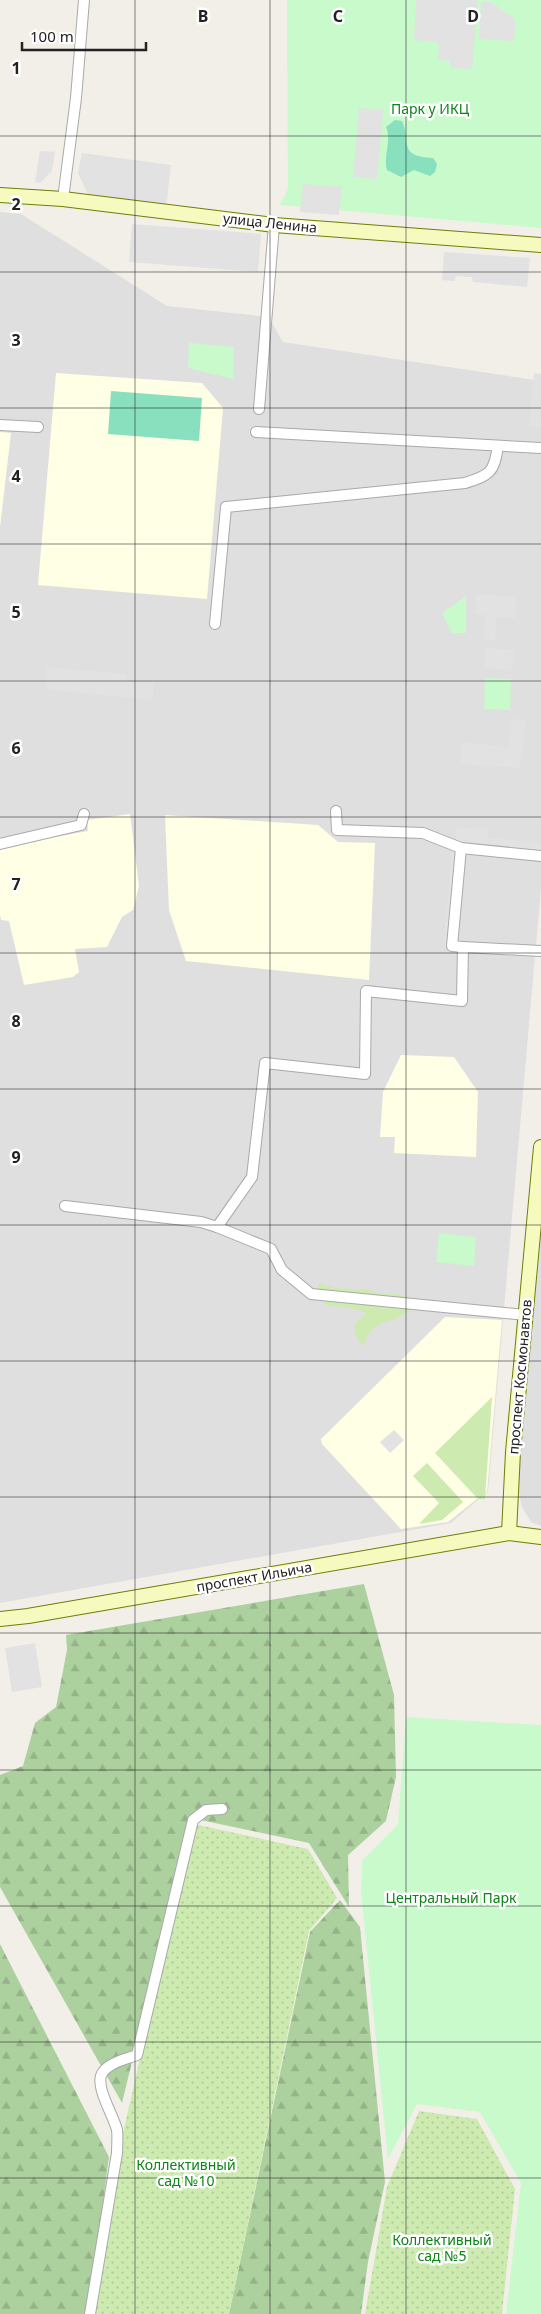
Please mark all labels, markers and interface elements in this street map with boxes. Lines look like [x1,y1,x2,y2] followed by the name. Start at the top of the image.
[198,5,208,27] text: B
[333,5,343,27] text: C
[467,5,479,27] text: D
[22,20,146,52] scale bar
[30,26,74,46] text: 100 m
[11,57,21,79] text: 1
[391,99,470,118] park label: Парк у ИКЦ
[11,193,21,215] text: 2
[222,208,318,237] street label: улица Ленина
[11,329,21,351] text: 3
[11,465,21,487] text: 4
[11,601,21,623] text: 5
[11,737,21,759] text: 6
[11,873,21,895] text: 7
[11,1010,21,1032] text: 8
[11,1146,21,1168] text: 9
[503,1299,536,1455] street label: проспект Космонавтов
[195,1557,313,1596] street label: проспект Ильича
[386,1888,517,1907] park label: Центральный Парк
[136,2155,236,2190] park label: Коллективный сад №10
[392,2230,492,2265] park label: Коллективный сад №5

